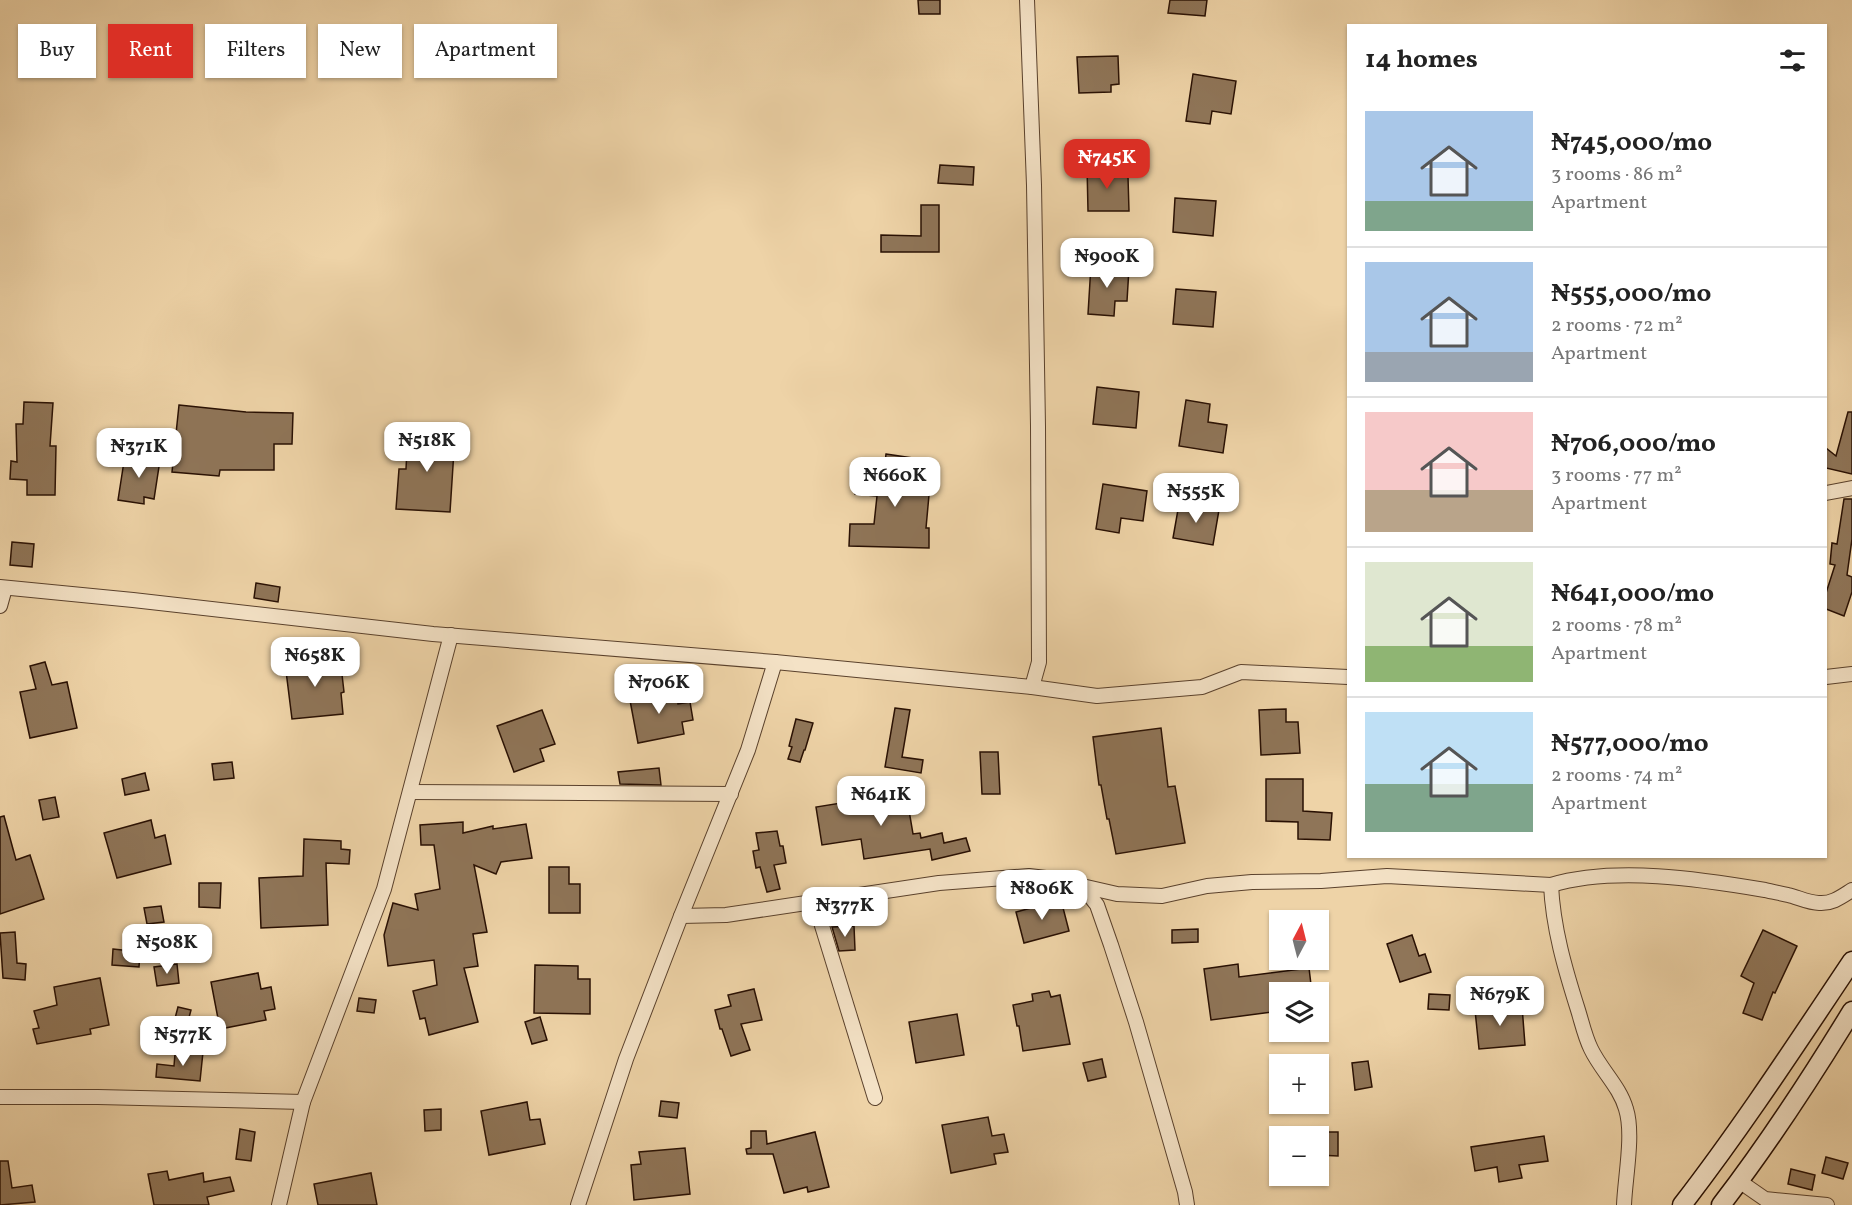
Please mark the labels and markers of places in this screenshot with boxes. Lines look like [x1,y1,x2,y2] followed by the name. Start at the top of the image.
[1065,139,1149,190] pin: ₦745K
[1065,238,1149,289] pin: ₦900K
[385,422,469,473] pin: ₦518K
[97,428,181,479] pin: ₦371K
[853,457,937,508] pin: ₦660K
[1154,473,1238,524] pin: ₦555K
[273,637,357,688] pin: ₦658K
[617,664,701,715] pin: ₦706K
[839,776,923,827] pin: ₦641K
[1000,870,1084,921] pin: ₦806K
[803,887,887,938] pin: ₦377K
[125,924,209,975] pin: ₦508K
[1458,976,1542,1027] pin: ₦679K
[141,1016,225,1067] pin: ₦577K

